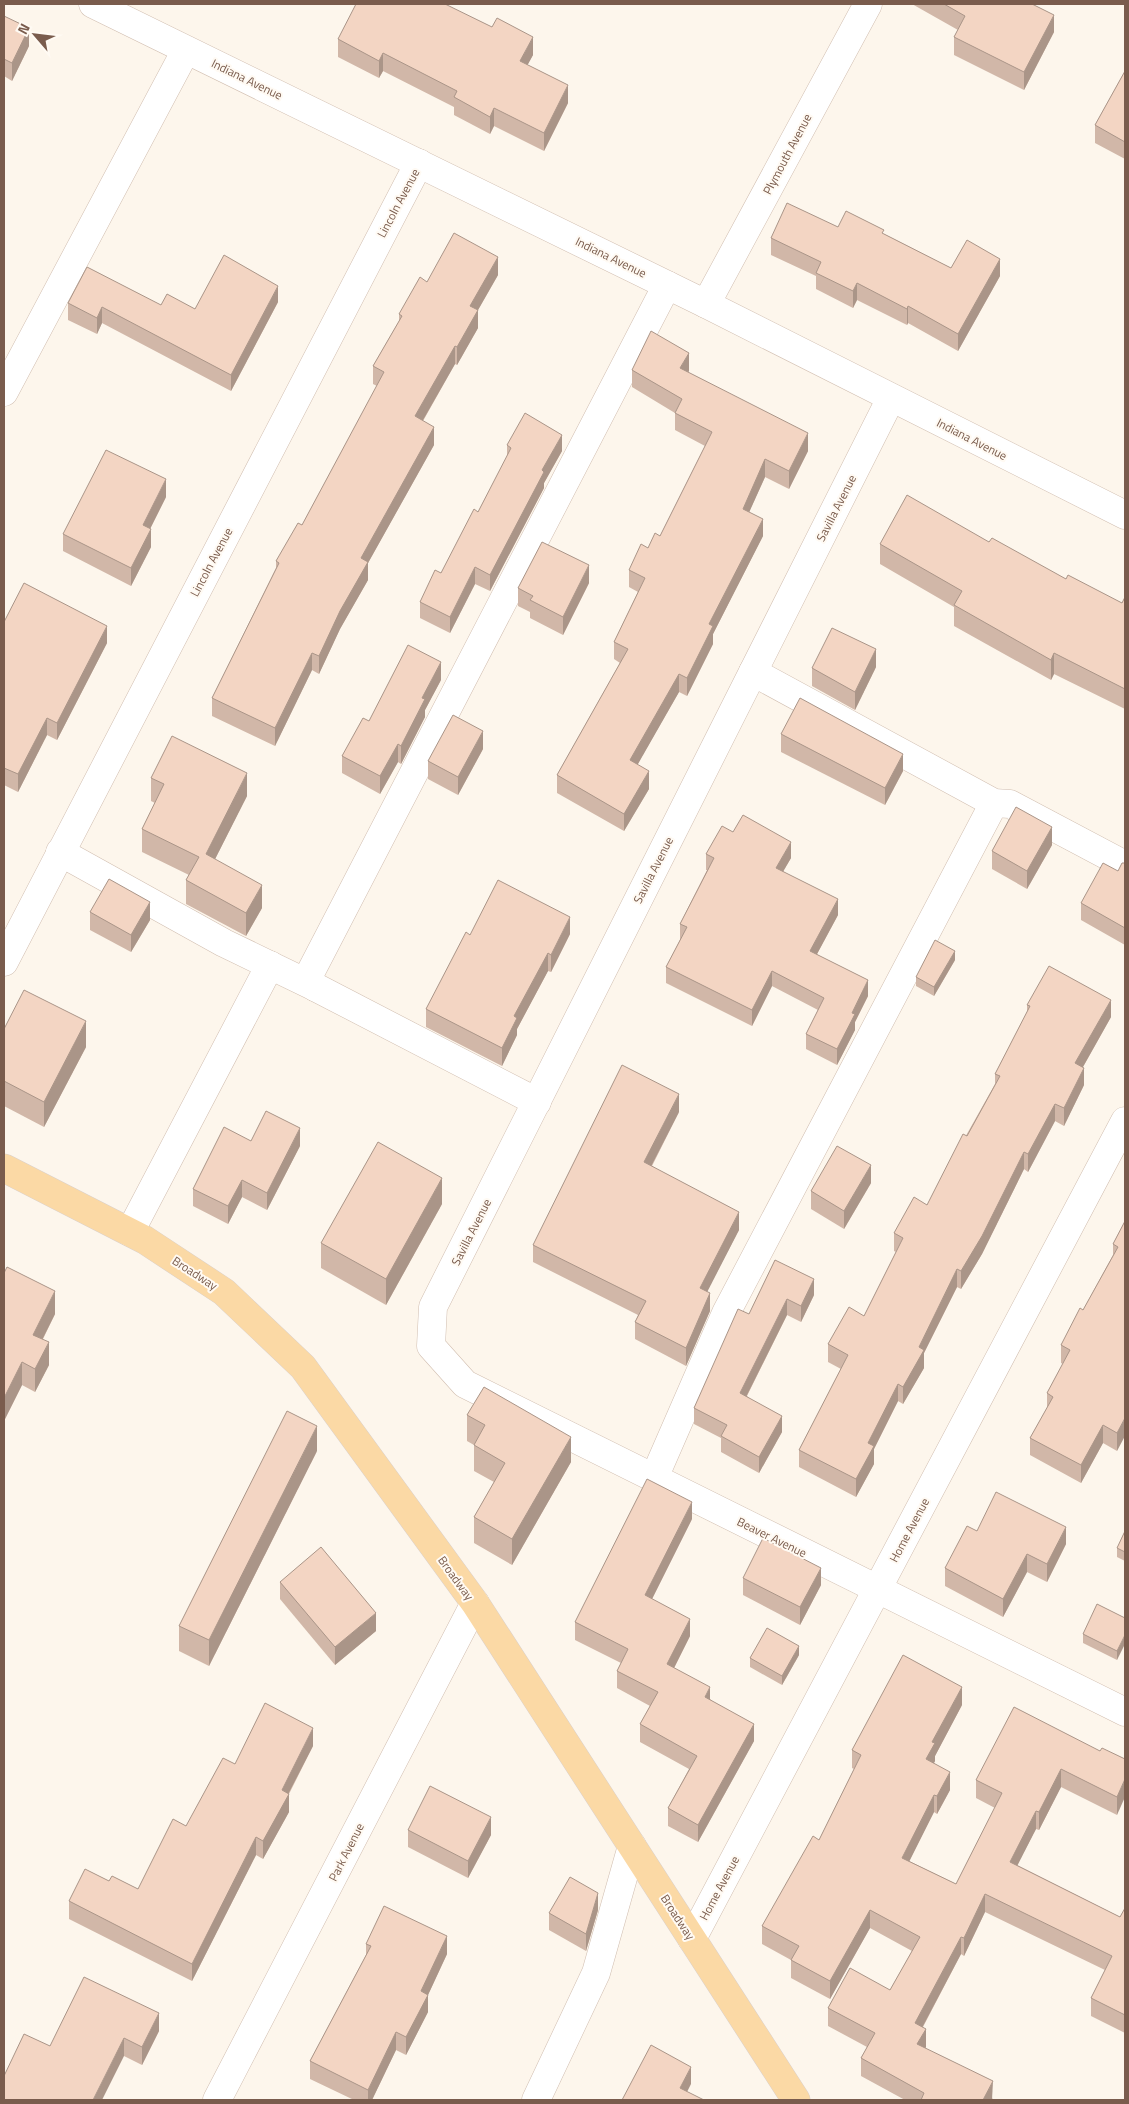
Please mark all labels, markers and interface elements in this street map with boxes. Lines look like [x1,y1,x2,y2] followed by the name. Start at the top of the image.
[10,10,60,60] north arrow
[12,19,35,38] text: N
[208,54,286,104] street label: Indiana Avenue
[758,110,816,198] street label: Plymouth Avenue
[372,165,424,241] street label: Lincoln Avenue
[572,232,650,282] street label: Indiana Avenue
[933,413,1011,465] street label: Indiana Avenue
[811,471,861,545] street label: Savilla Avenue
[185,524,237,600] street label: Lincoln Avenue
[628,833,678,907] street label: Savilla Avenue
[446,1195,496,1269] street label: Savilla Avenue
[168,1251,222,1295] street label: Broadway
[884,1494,934,1566] street label: Home Avenue
[734,1512,810,1562] street label: Beaver Avenue
[433,1552,479,1604] street label: Broadway
[323,1820,369,1884] street label: Park Avenue
[694,1852,744,1924] street label: Home Avenue
[656,1890,700,1944] street label: Broadway

